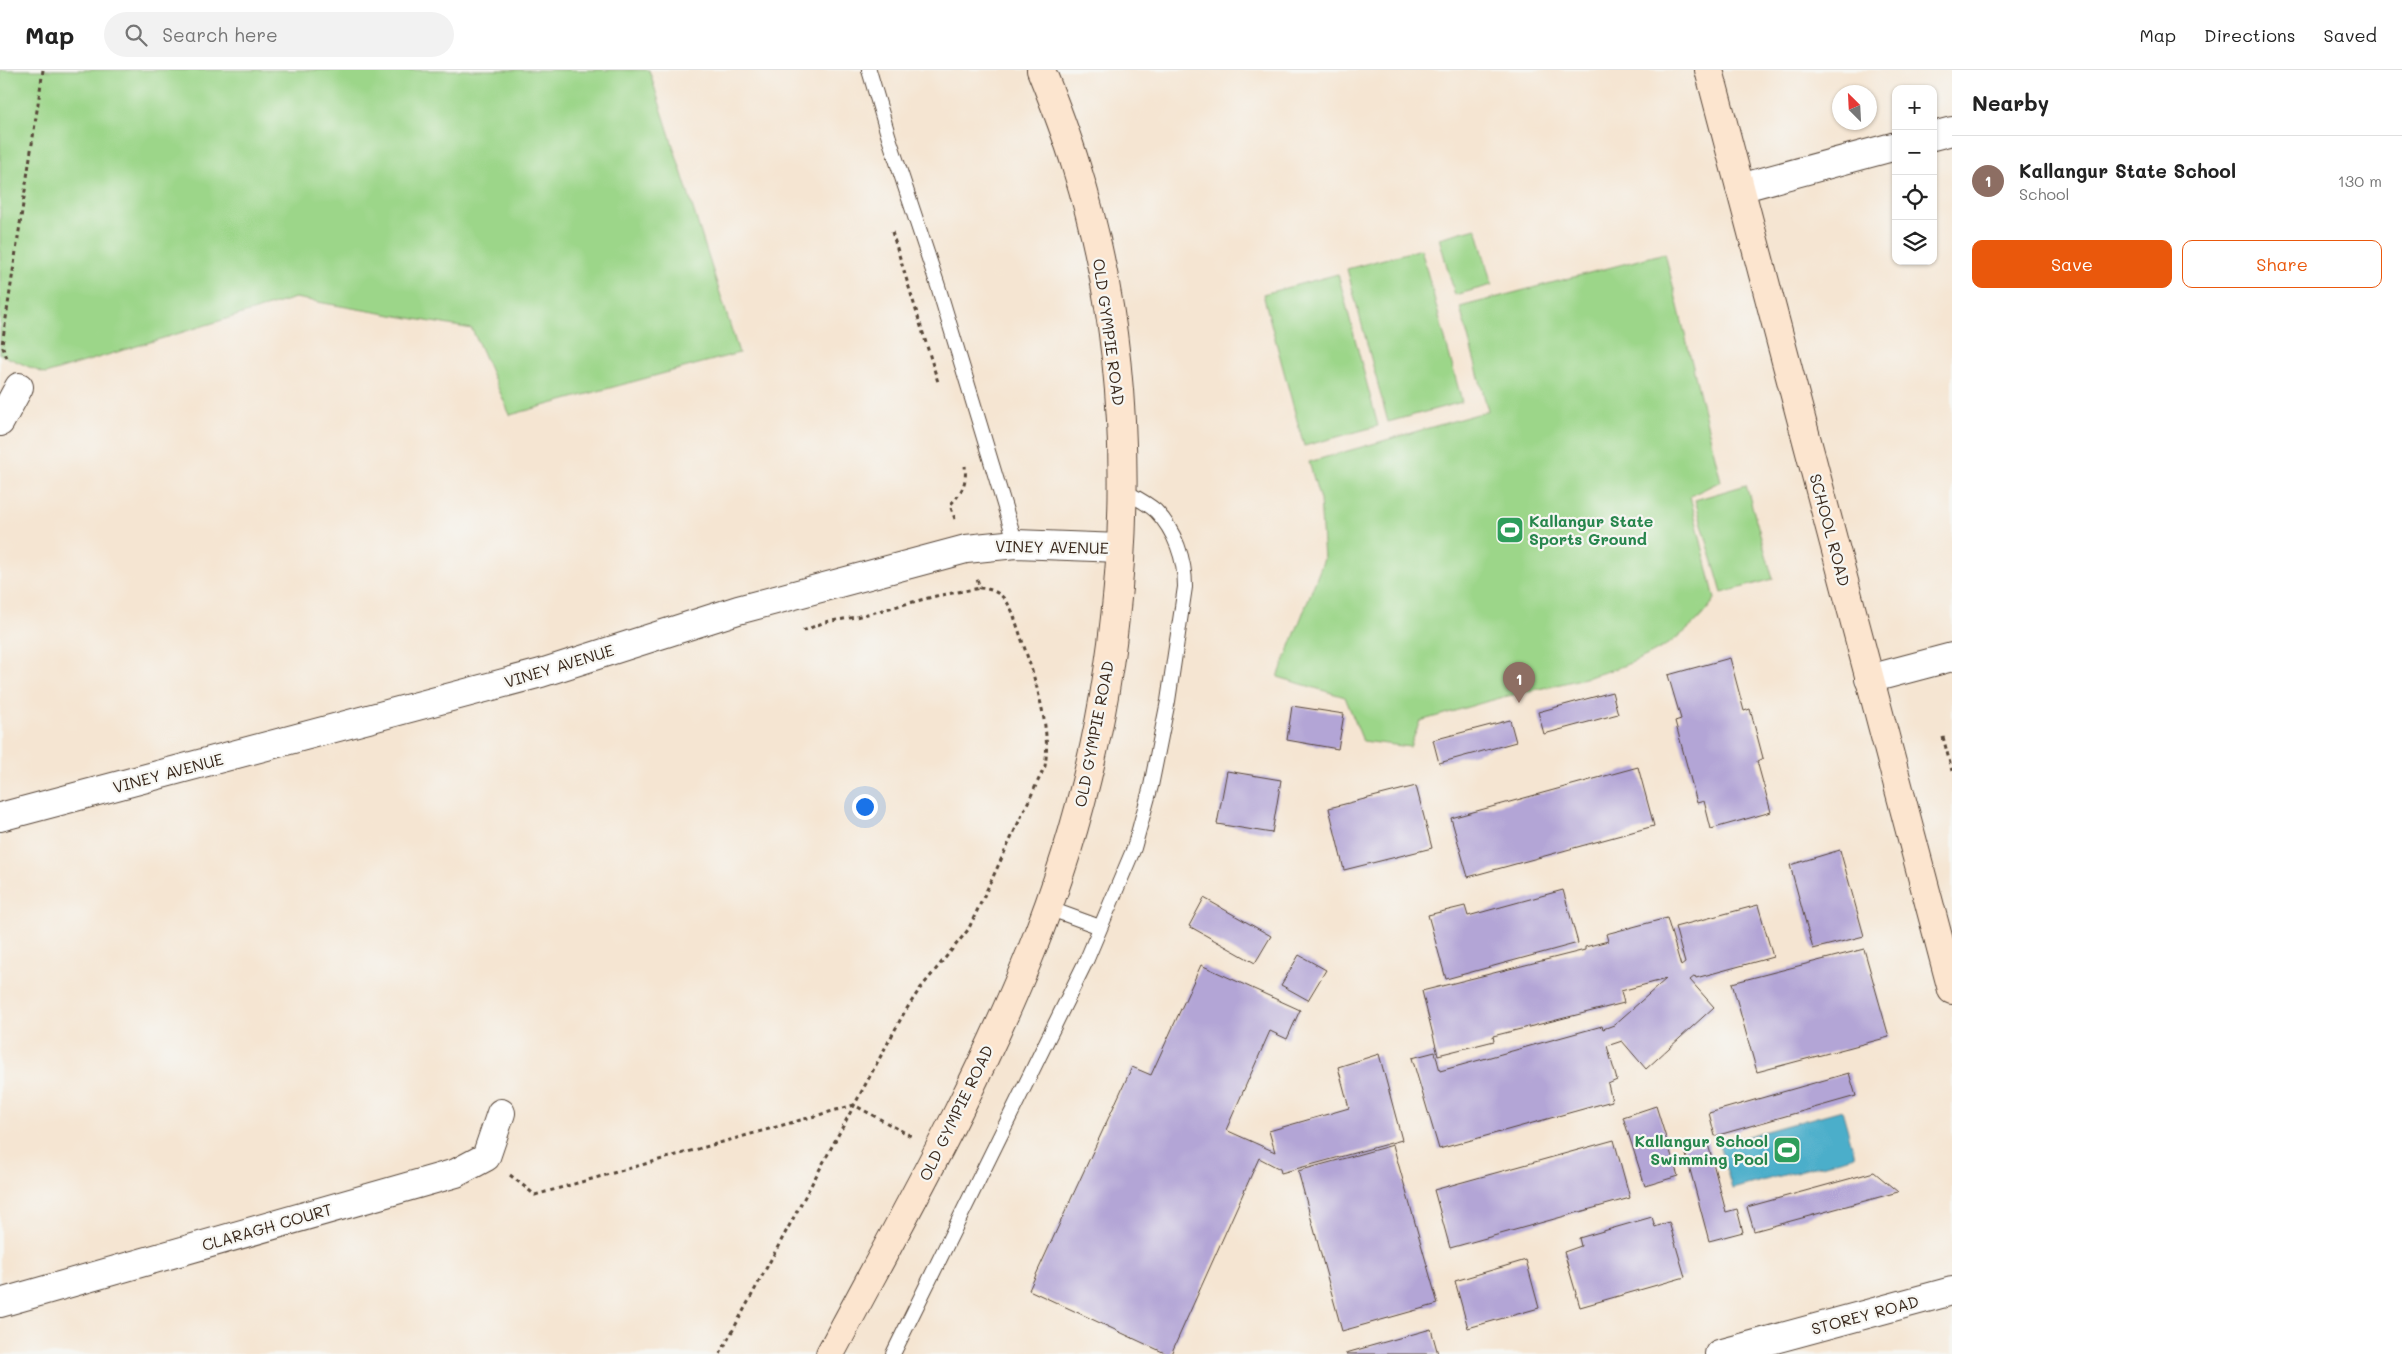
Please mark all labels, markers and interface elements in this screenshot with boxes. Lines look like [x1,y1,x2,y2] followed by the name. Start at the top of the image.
[104,12,454,57] search box
[25,19,74,50] text: Map
[122,21,150,49] icon: search
[162,22,278,47] text: Search here
[2139,23,2176,47] text: Map
[2204,23,2296,47] text: Directions
[2324,23,2377,47] text: Saved
[1832,85,1877,130] north arrow
[1892,85,1937,265] map controls
[1892,85,1937,130] button: +
[1972,89,2049,116] text: Nearby
[1892,130,1937,175] button: −
[2019,158,2236,183] text: Kallangur State School
[1984,170,1992,191] text: 1
[2338,170,2382,191] text: 130 m
[1892,175,1937,220] button: locate
[2019,183,2069,204] text: School
[1892,220,1937,265] button: layers
[1972,240,2172,288] button: Save
[2182,240,2382,288] button: Share
[1089,257,1130,407] street label: OLD GYMPIE ROAD
[1805,471,1856,588] street label: SCHOOL ROAD
[1529,510,1653,549] place label: Kallangur State Sports Ground
[1495,515,1525,545] sports icon: Kallangur State Sports Ground
[995,535,1109,558] street label: VINEY AVENUE
[501,639,616,692] street label: VINEY AVENUE
[1069,659,1118,809] street label: OLD GYMPIE ROAD
[1503,662,1535,703] pin: 1
[110,748,225,797] street label: VINEY AVENUE
[852,794,878,820] your location
[914,1042,998,1184] street label: OLD GYMPIE ROAD
[1635,1130,1768,1169] place label: Kallangur School Swimming Pool
[1772,1135,1802,1165] sports icon: Kallangur School Swimming Pool
[199,1198,335,1255] street label: CLARAGH COURT
[1809,1290,1921,1339] street label: STOREY ROAD

